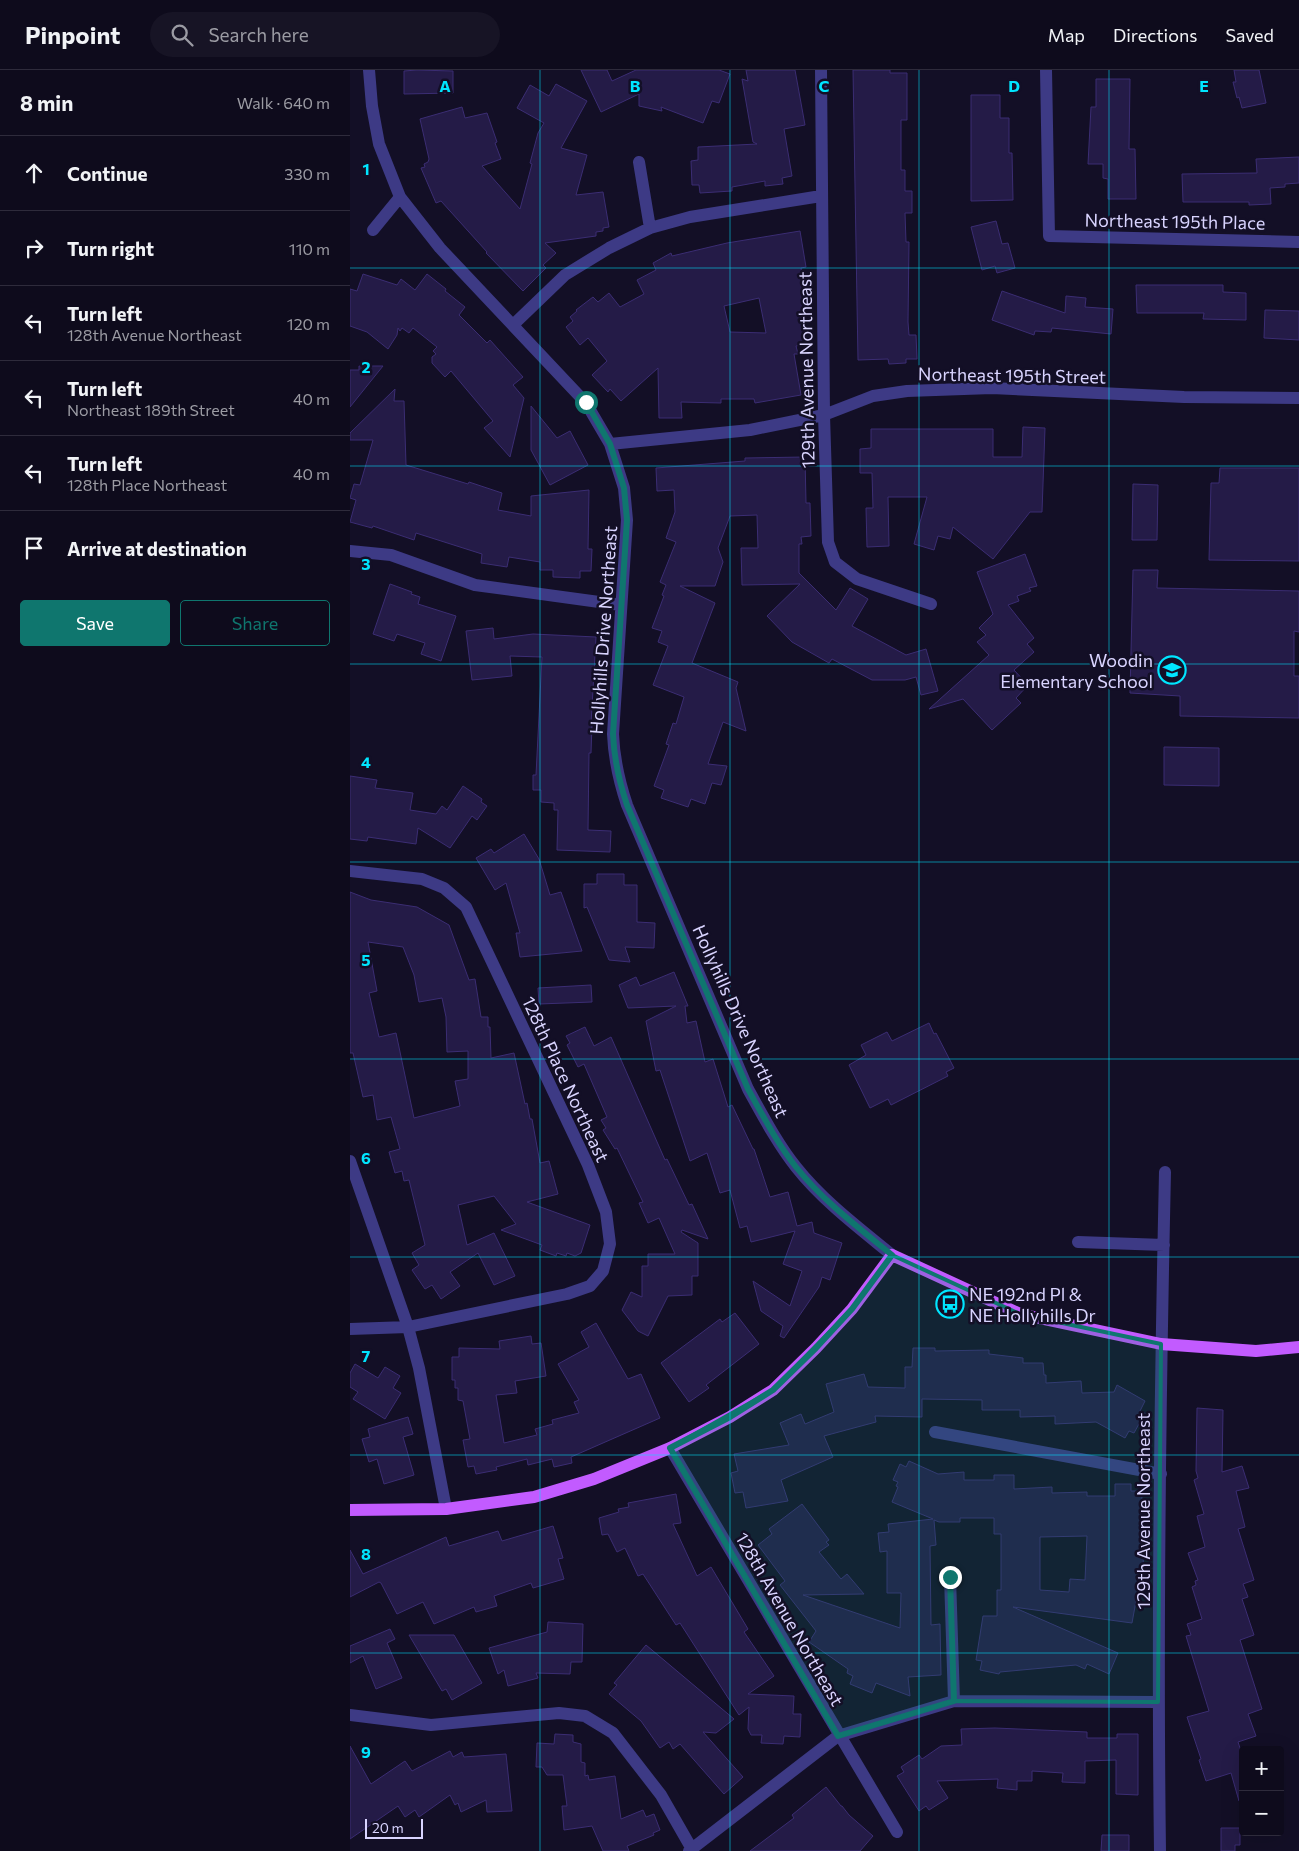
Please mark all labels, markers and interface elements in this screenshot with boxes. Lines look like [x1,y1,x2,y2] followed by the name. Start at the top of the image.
[150,12,500,57] search box
[25,20,120,49] text: Pinpoint
[168,21,196,49] icon: search
[208,23,309,46] text: Search here
[1048,24,1085,46] text: Map
[1113,24,1197,46] text: Directions
[1225,24,1274,46] text: Saved
[439,76,451,95] text: A
[630,76,641,95] text: B
[819,76,830,95] text: C
[1008,76,1020,95] text: D
[1199,76,1209,95] text: E
[20,90,73,115] text: 8 min
[237,93,330,112] text: Walk · 640 m
[20,159,48,187] icon: ahead
[362,159,370,178] text: 1
[67,162,147,185] text: Continue
[284,164,330,183] text: 330 m
[1084,208,1266,234] street label: Northeast 195th Place
[20,234,48,262] icon: right
[67,237,154,260] text: Turn right
[289,239,330,258] text: 110 m
[793,271,819,469] street label: 129th Avenue Northeast
[67,302,142,325] text: Turn left
[20,309,48,337] icon: left
[287,314,330,333] text: 120 m
[67,325,242,344] text: 128th Avenue Northeast
[361,357,371,376] text: 2
[918,362,1106,388] street label: Northeast 195th Street
[67,377,142,400] text: Turn left
[20,384,48,412] icon: left
[293,389,330,408] text: 40 m
[575,391,598,414] route start
[67,400,235,419] text: Northeast 189th Street
[67,452,142,475] text: Turn left
[20,459,48,487] icon: left
[293,464,330,483] text: 40 m
[67,475,227,494] text: 128th Place Northeast
[585,525,621,735] street label: Hollyhills Drive Northeast
[20,534,48,562] icon: arrive
[67,537,247,560] text: Arrive at destination
[361,554,371,573] text: 3
[20,600,170,646] button: Save
[180,600,330,646] button: Share
[1000,649,1153,692] place label: Woodin Elementary School
[1157,655,1187,685] school or university icon: Woodin Elementary School
[361,752,371,771] text: 4
[688,921,794,1121] street label: Hollyhills Drive Northeast
[361,950,371,969] text: 5
[518,993,614,1165] street label: 128th Place Northeast
[361,1148,371,1167] text: 6
[969,1283,1096,1326] place label: NE 192nd Pl & NE Hollyhills Dr
[935,1289,965,1319] bus stop icon: NE 192nd Pl & NE Hollyhills Dr
[362,1346,371,1365] text: 7
[1132,1413,1154,1609] street label: 129th Avenue Northeast
[731,1528,849,1710] street label: 128th Avenue Northeast
[361,1544,371,1563] text: 8
[939,1566,962,1589] route end
[361,1742,371,1761] text: 9
[1239,1746,1284,1836] map controls
[1239,1746,1284,1791] button: +
[1239,1791,1284,1836] button: −
[365,1816,422,1839] scale bar
[372,1819,404,1836] text: 20 m

